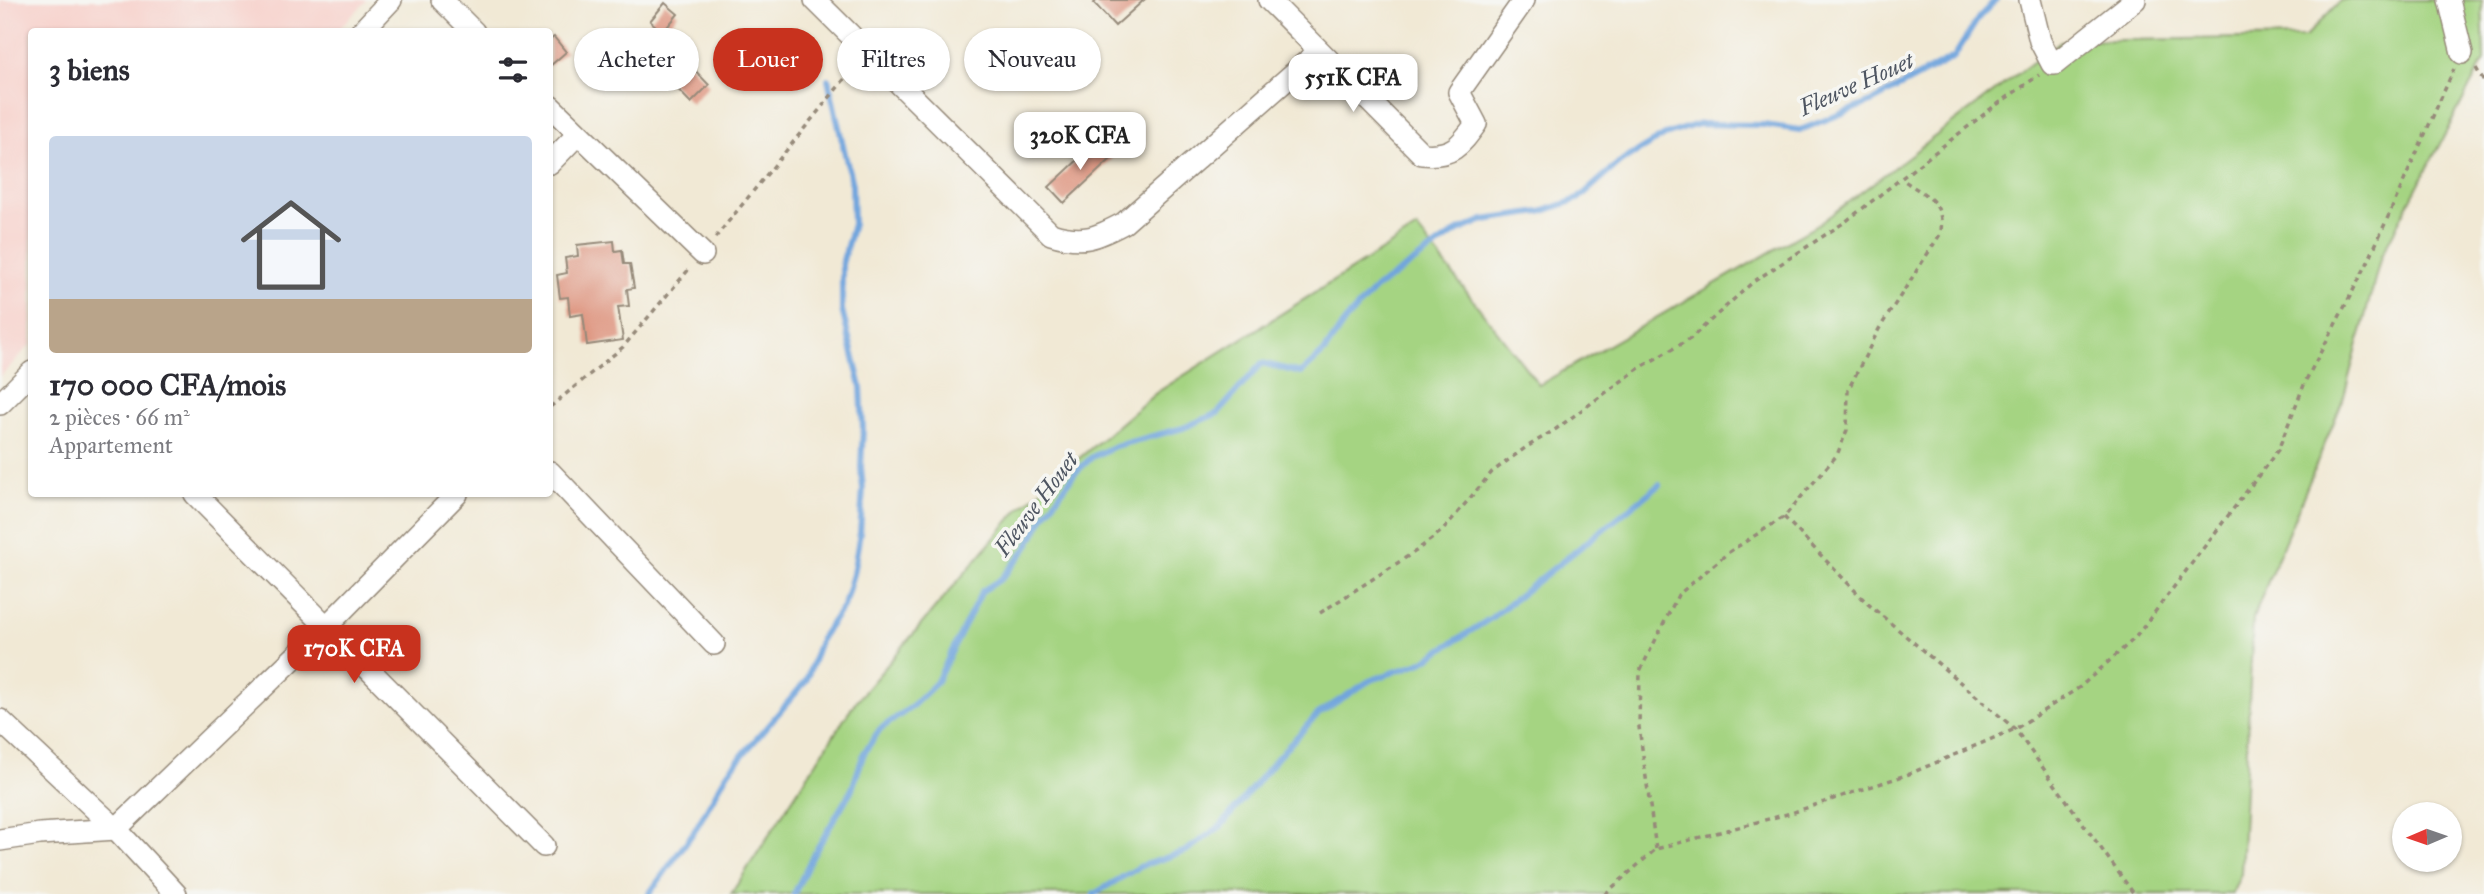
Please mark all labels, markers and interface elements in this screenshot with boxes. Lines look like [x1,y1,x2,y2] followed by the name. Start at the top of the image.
[574,28,699,91] chip: Acheter
[713,28,823,91] chip: Louer
[837,28,950,91] chip: Filtres
[964,28,1101,91] chip: Nouveau
[1793,46,1919,122] water label: Fleuve Houet
[494,51,532,89] icon: filters
[49,52,130,88] text: 3 biens
[1281,54,1425,114] pin: 551K CFA
[1305,63,1401,91] text: 551K CFA
[1008,113,1152,172] pin: 320K CFA
[1030,121,1130,149] text: 320K CFA
[228,182,354,308] icon: home
[49,367,286,403] text: 170 000 CFA/mois
[49,403,190,431] text: 2 pièces · 66 m²
[49,431,173,459] text: Appartement
[987,445,1085,562] water label: Fleuve Houet
[282,626,426,685] pin: 170K CFA
[303,634,405,662] text: 170K CFA
[2392,802,2462,872] north arrow
[2392,802,2462,872] map controls

